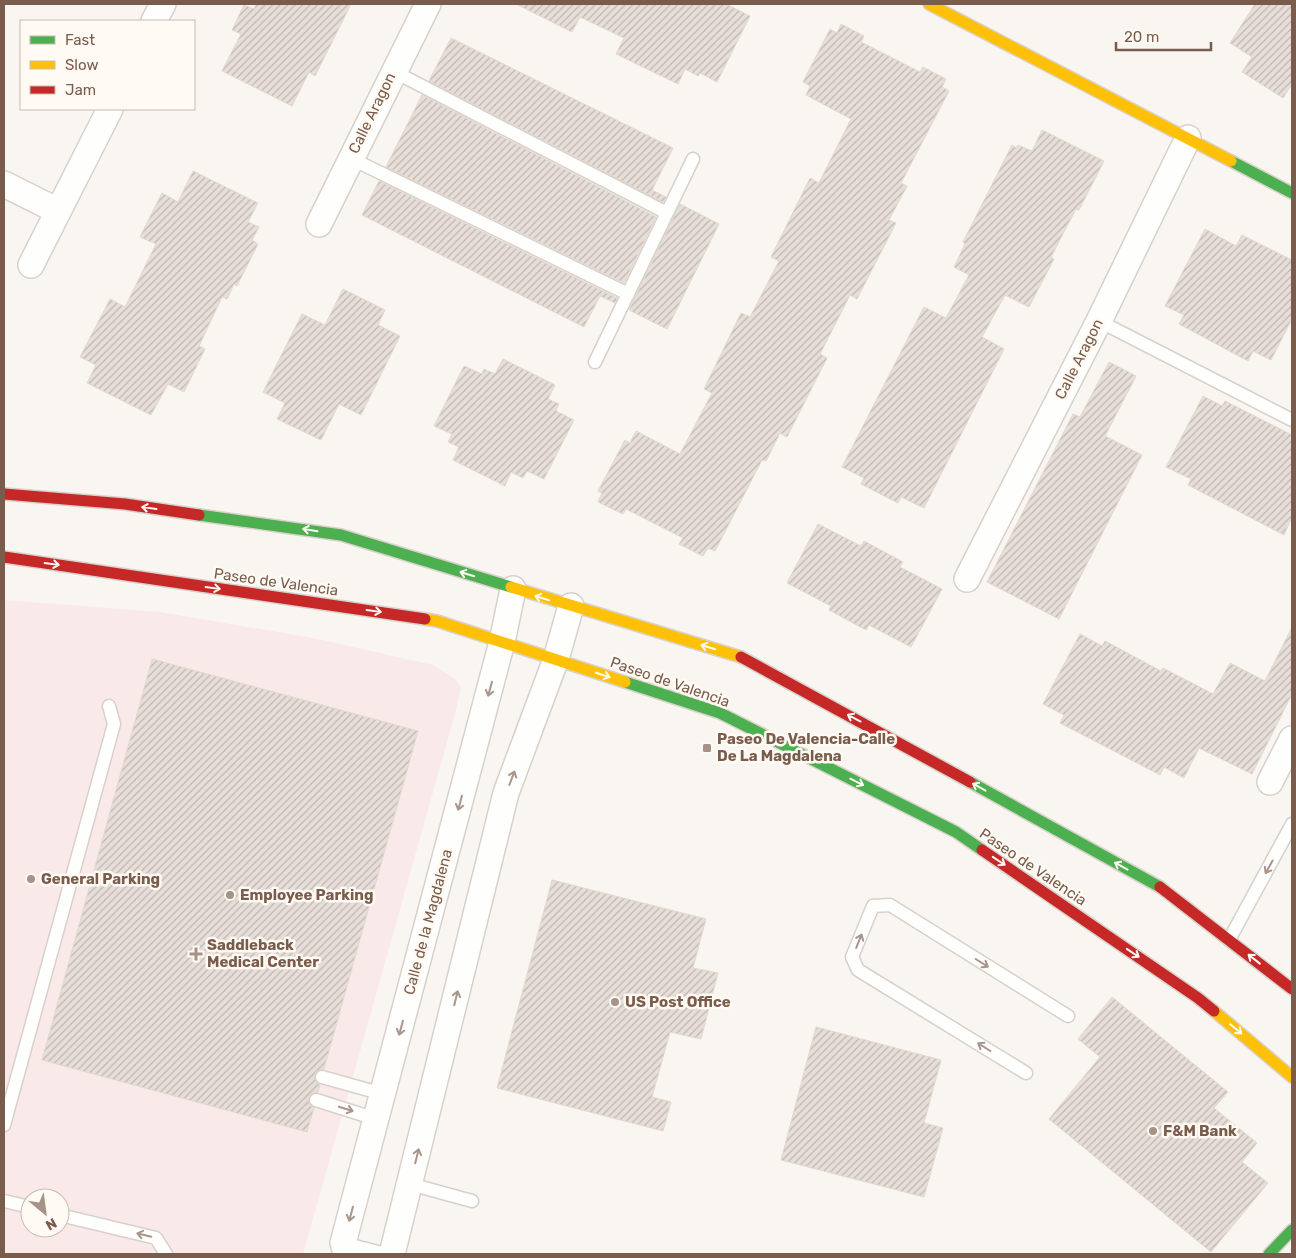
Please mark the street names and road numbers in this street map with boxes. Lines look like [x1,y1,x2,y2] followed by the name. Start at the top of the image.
[345,70,399,156] street label: Calle Aragon
[1051,316,1107,402] street label: Calle Aragon
[213,564,339,600] street label: Paseo de Valencia
[608,653,732,711] street label: Paseo de Valencia
[976,825,1090,909] street label: Paseo de Valencia
[400,847,456,997] street label: Calle de la Magdalena

